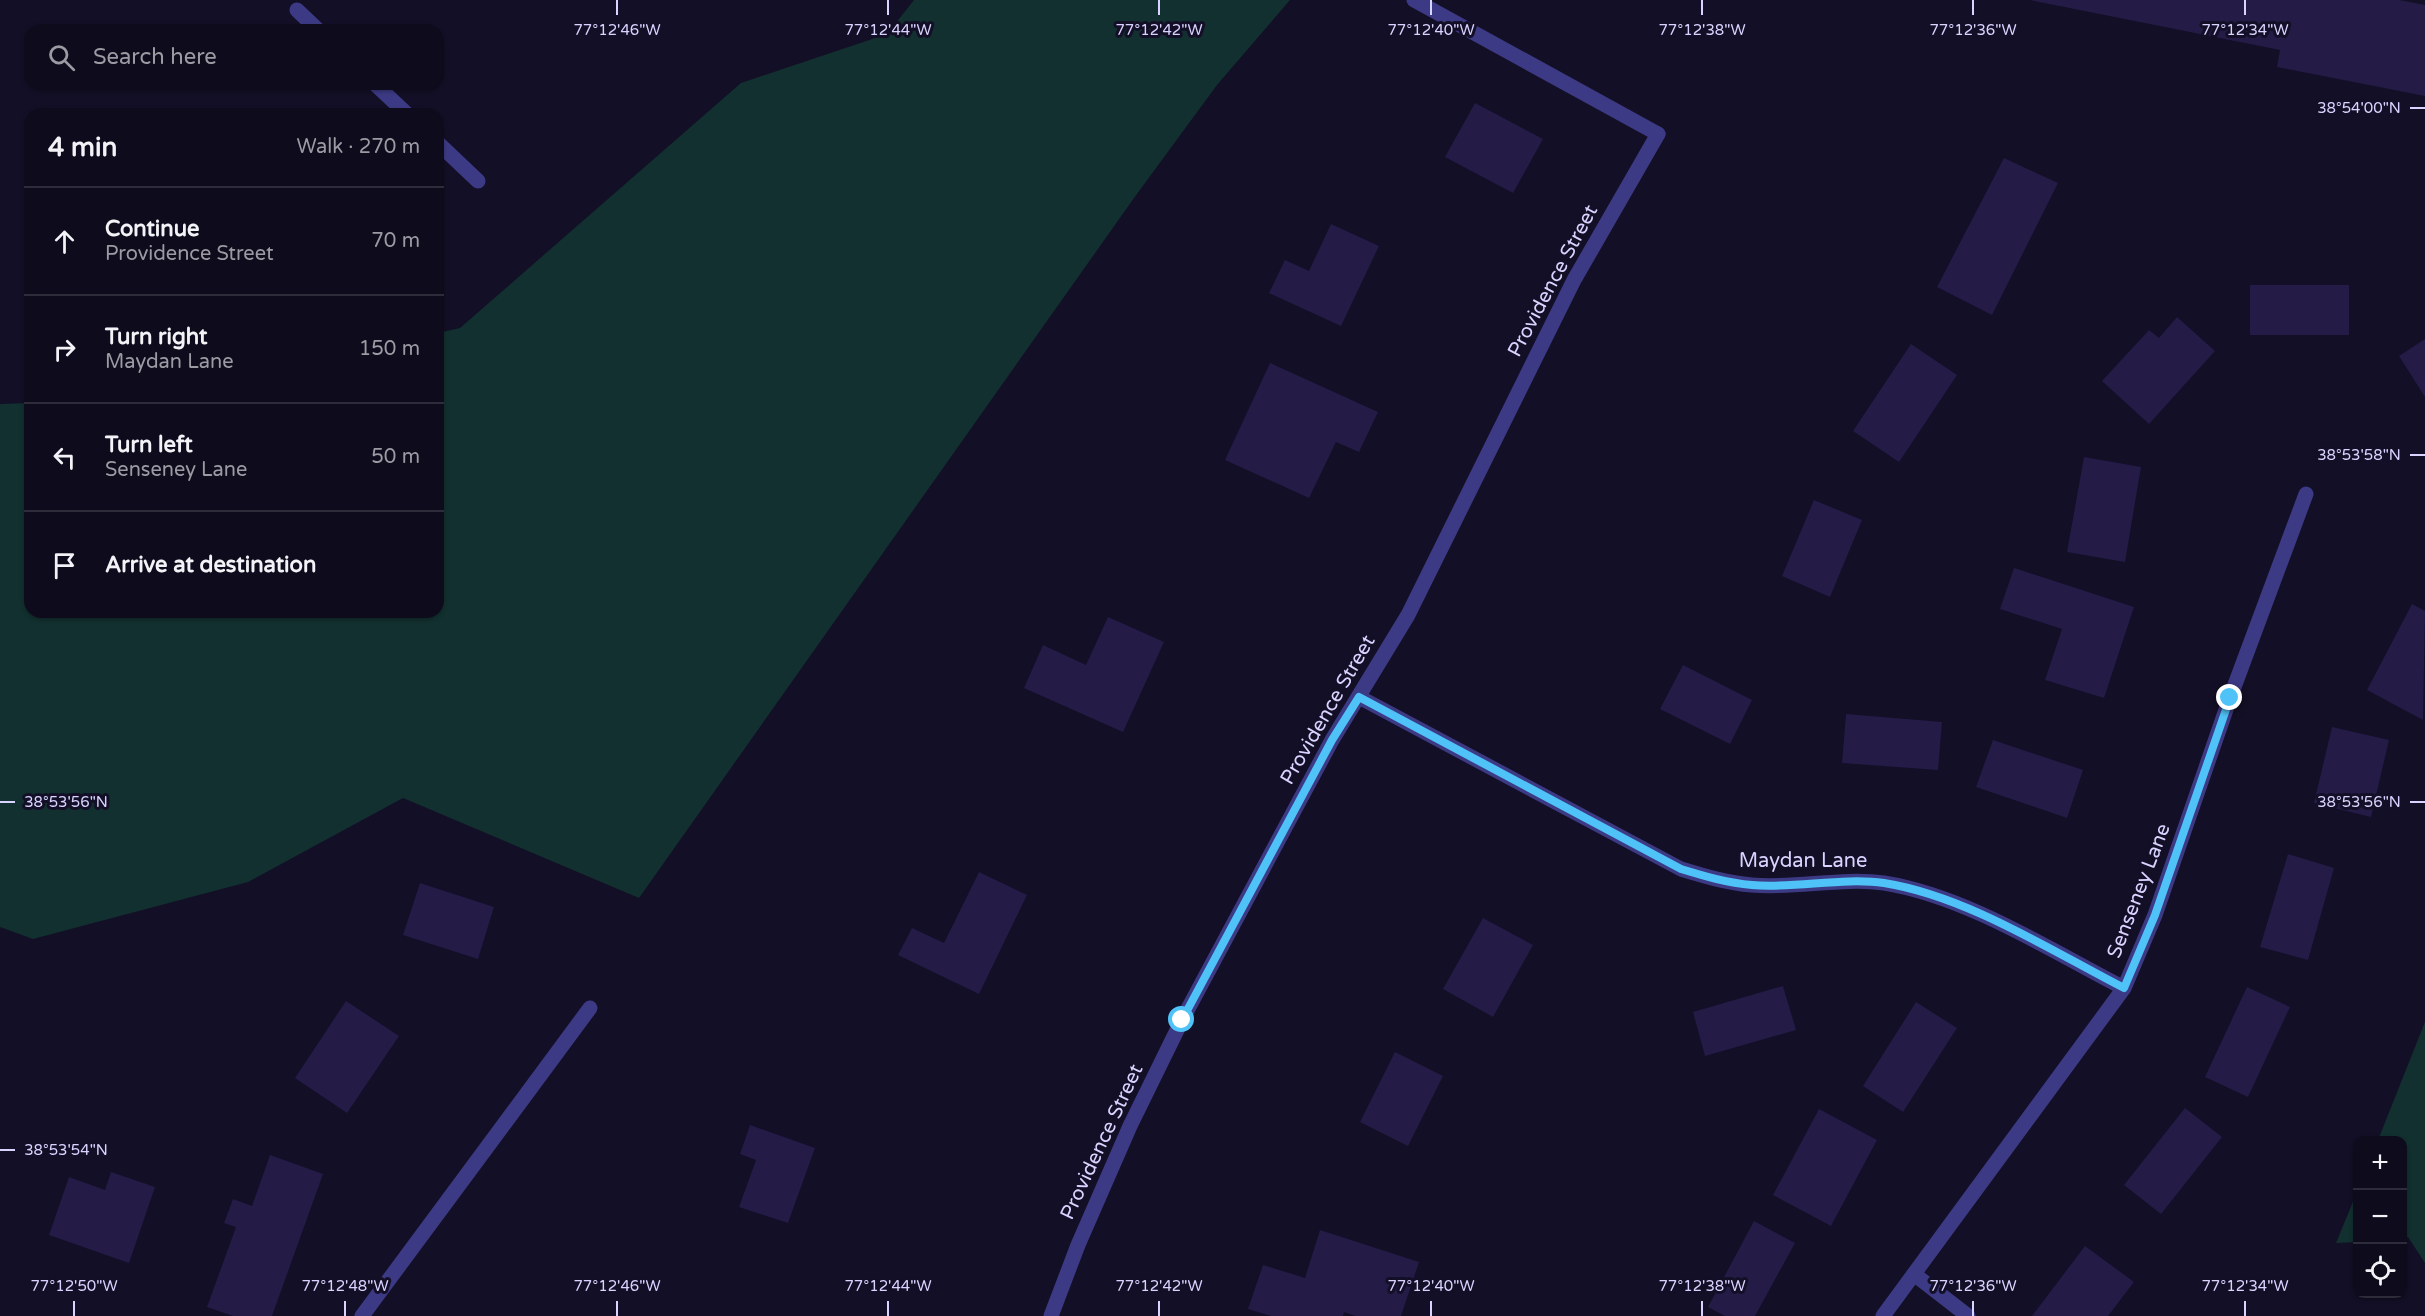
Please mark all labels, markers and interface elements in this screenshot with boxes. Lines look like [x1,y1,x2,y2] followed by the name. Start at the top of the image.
[573,21,661,39] text: 77°12'46"W
[844,21,932,39] text: 77°12'44"W
[1115,21,1203,39] text: 77°12'42"W
[1387,21,1475,39] text: 77°12'40"W
[1658,21,1746,39] text: 77°12'38"W
[1929,21,2017,39] text: 77°12'36"W
[2201,21,2289,39] text: 77°12'34"W
[24,24,444,90] search box
[45,41,78,74] icon: search
[93,44,217,70] text: Search here
[2317,99,2401,117] text: 38°54'00"N
[48,132,117,163] text: 4 min
[297,135,420,159] text: Walk · 270 m
[1503,201,1603,361] street label: Providence Street
[105,216,200,242] text: Continue
[48,225,81,258] icon: ahead
[371,229,420,253] text: 70 m
[105,242,274,266] text: Providence Street
[105,324,207,350] text: Turn right
[48,333,81,366] icon: right
[359,337,420,361] text: 150 m
[105,350,233,374] text: Maydan Lane
[105,432,193,458] text: Turn left
[48,441,81,474] icon: left
[371,445,420,469] text: 50 m
[2317,446,2401,464] text: 38°53'58"N
[105,458,247,482] text: Senseney Lane
[48,549,81,582] icon: arrive
[105,552,316,578] text: Arrive at destination
[1275,631,1381,789] street label: Providence Street
[2216,684,2242,710] route end
[24,793,108,811] text: 38°53'56"N
[2317,793,2401,811] text: 38°53'56"N
[2102,820,2176,962] street label: Senseney Lane
[1739,849,1867,873] street label: Maydan Lane
[1168,1006,1194,1032] route start
[1055,1060,1149,1223] street label: Providence Street
[2353,1136,2407,1298] map controls
[2353,1136,2407,1190] button: +
[24,1141,108,1159] text: 38°53'54"N
[2353,1190,2407,1244] button: −
[2353,1244,2407,1298] button: locate
[30,1277,118,1295] text: 77°12'50"W
[301,1277,389,1295] text: 77°12'48"W
[573,1277,661,1295] text: 77°12'46"W
[844,1277,932,1295] text: 77°12'44"W
[1115,1277,1203,1295] text: 77°12'42"W
[1387,1277,1475,1295] text: 77°12'40"W
[1658,1277,1746,1295] text: 77°12'38"W
[1929,1277,2017,1295] text: 77°12'36"W
[2201,1277,2289,1295] text: 77°12'34"W

